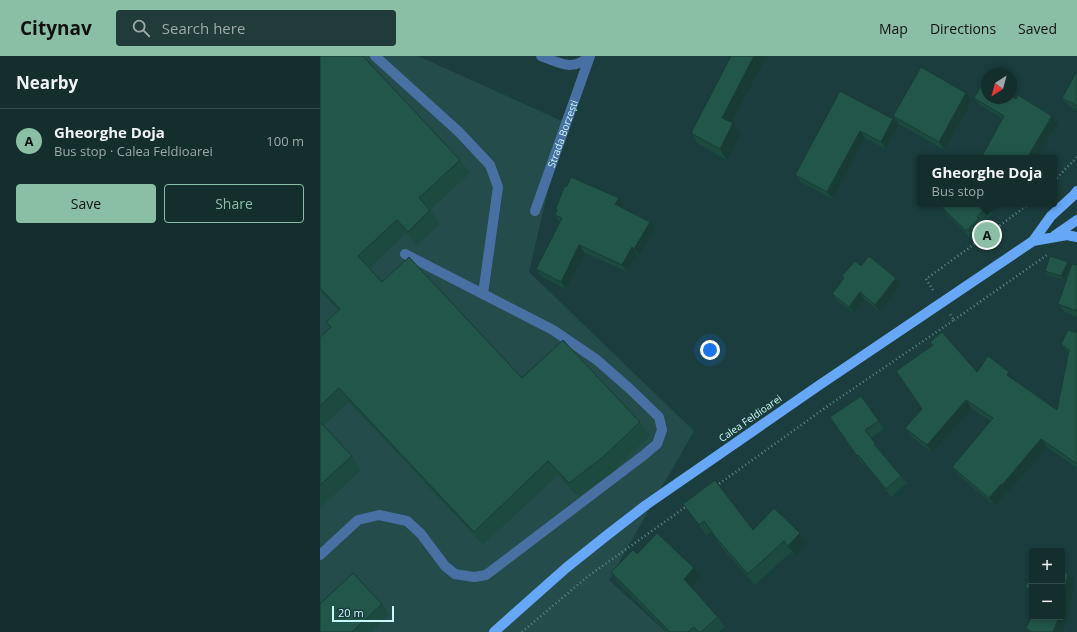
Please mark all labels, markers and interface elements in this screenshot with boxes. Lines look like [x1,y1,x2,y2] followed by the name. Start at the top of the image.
[116,10,396,46] search box
[20,15,92,41] text: Citynav
[130,17,152,39] icon: search
[162,18,245,38] text: Search here
[879,19,908,38] text: Map
[930,19,996,38] text: Directions
[1018,19,1057,38] text: Saved
[981,68,1017,104] north arrow
[16,71,78,94] text: Nearby
[544,98,581,169] street label: Strada Borzești
[54,122,165,142] text: Gheorghe Doja
[25,132,33,150] text: A
[266,132,304,150] text: 100 m
[54,142,213,160] text: Bus stop · Calea Feldioarei
[917,155,1057,207] popup
[932,162,1042,182] text: Gheorghe Doja
[932,182,984,200] text: Bus stop
[16,184,156,223] button: Save
[164,184,304,223] button: Share
[974,220,1000,250] pin: A
[700,340,720,360] your location
[716,391,784,445] street label: Calea Feldioarei
[1029,548,1065,620] map controls
[1029,548,1065,584] button: +
[1029,584,1065,620] button: −
[332,604,394,623] scale bar
[338,605,364,620] text: 20 m

